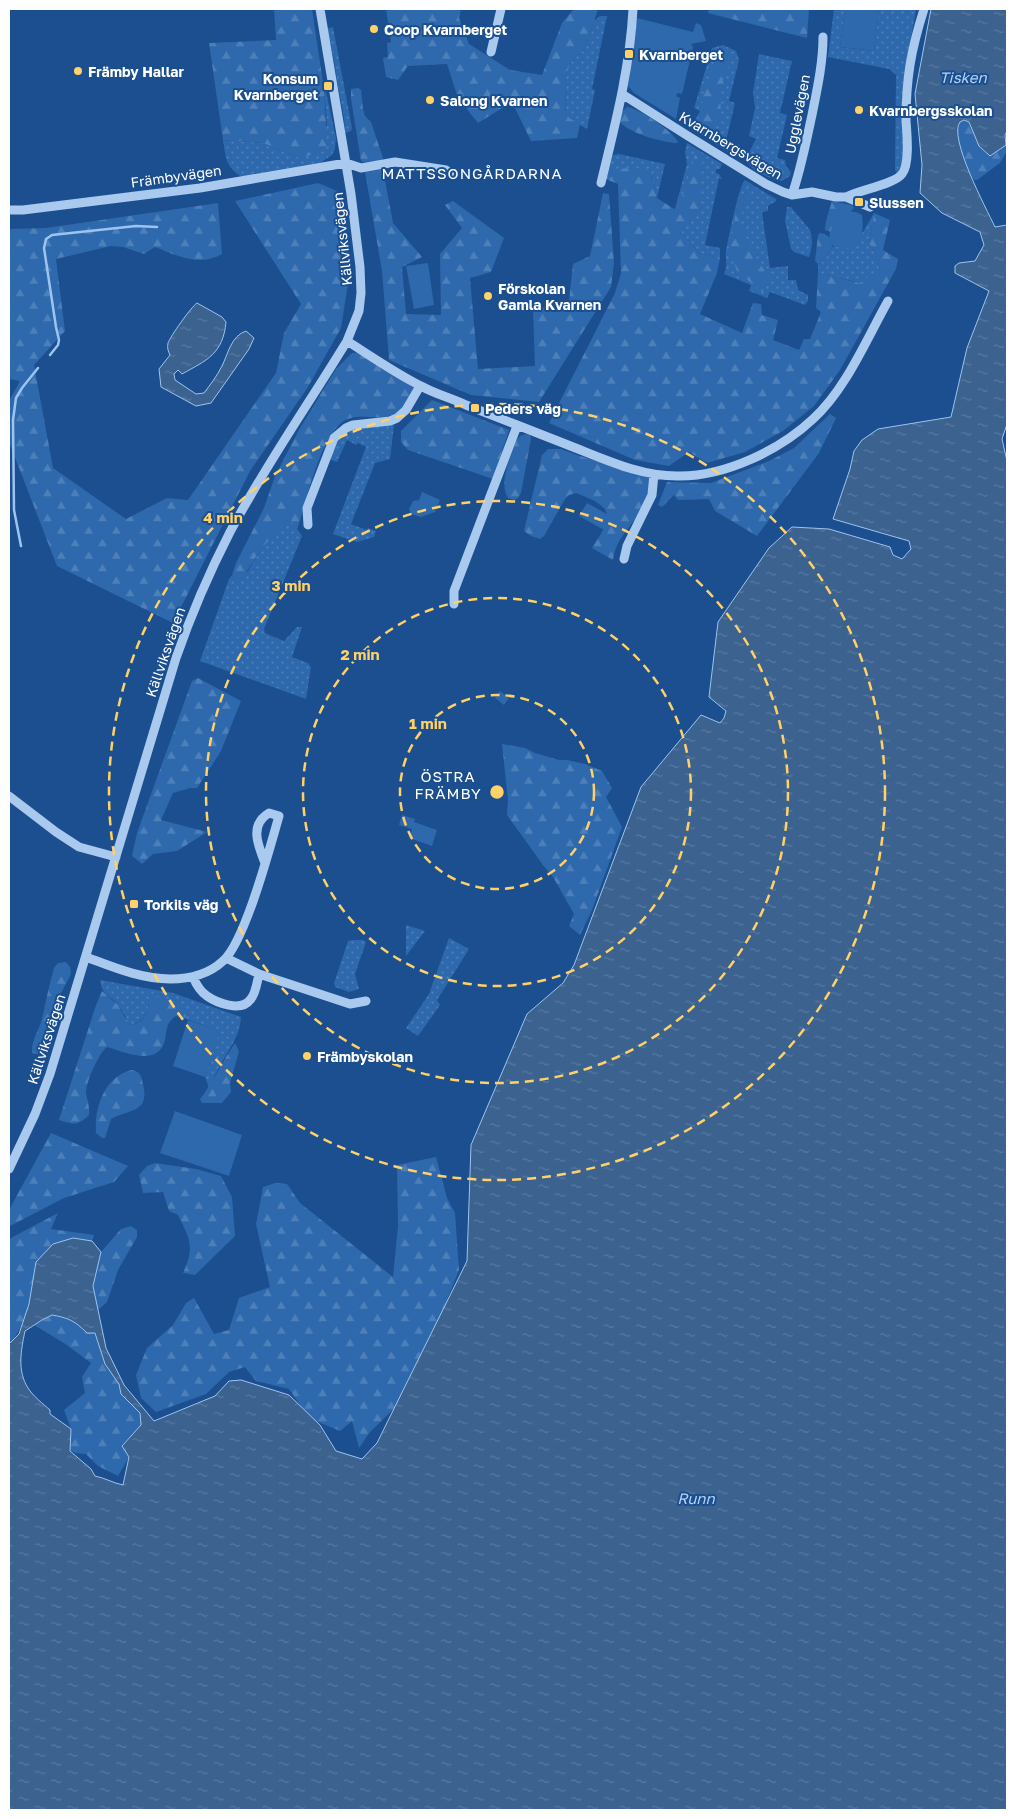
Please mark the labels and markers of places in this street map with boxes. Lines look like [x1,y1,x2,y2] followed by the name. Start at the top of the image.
[384,21,507,38] place label: Coop Kvarnberget
[368,23,380,35] marker: Coop Kvarnberget
[639,46,724,63] place label: Kvarnberget
[623,48,635,60] marker: Kvarnberget
[88,63,184,80] place label: Främby Hallar
[72,65,84,77] marker: Främby Hallar
[234,70,318,103] place label: Konsum Kvarnberget
[322,80,334,92] marker: Konsum Kvarnberget
[440,92,547,109] place label: Salong Kvarnen
[424,94,436,106] marker: Salong Kvarnen
[869,102,993,119] place label: Kvarnbergsskolan
[853,104,865,116] marker: Kvarnbergsskolan
[869,194,924,211] place label: Slussen
[853,196,865,208] marker: Slussen
[498,280,601,313] place label: Förskolan Gamla Kvarnen
[482,290,494,302] marker: Förskolan Gamla Kvarnen
[485,400,561,417] place label: Peders väg
[469,402,481,414] marker: Peders väg
[488,783,506,801] centre of rings
[144,896,218,913] place label: Torkils väg
[128,898,140,910] marker: Torkils väg
[317,1048,413,1065] place label: Främbyskolan
[301,1050,313,1062] marker: Främbyskolan

